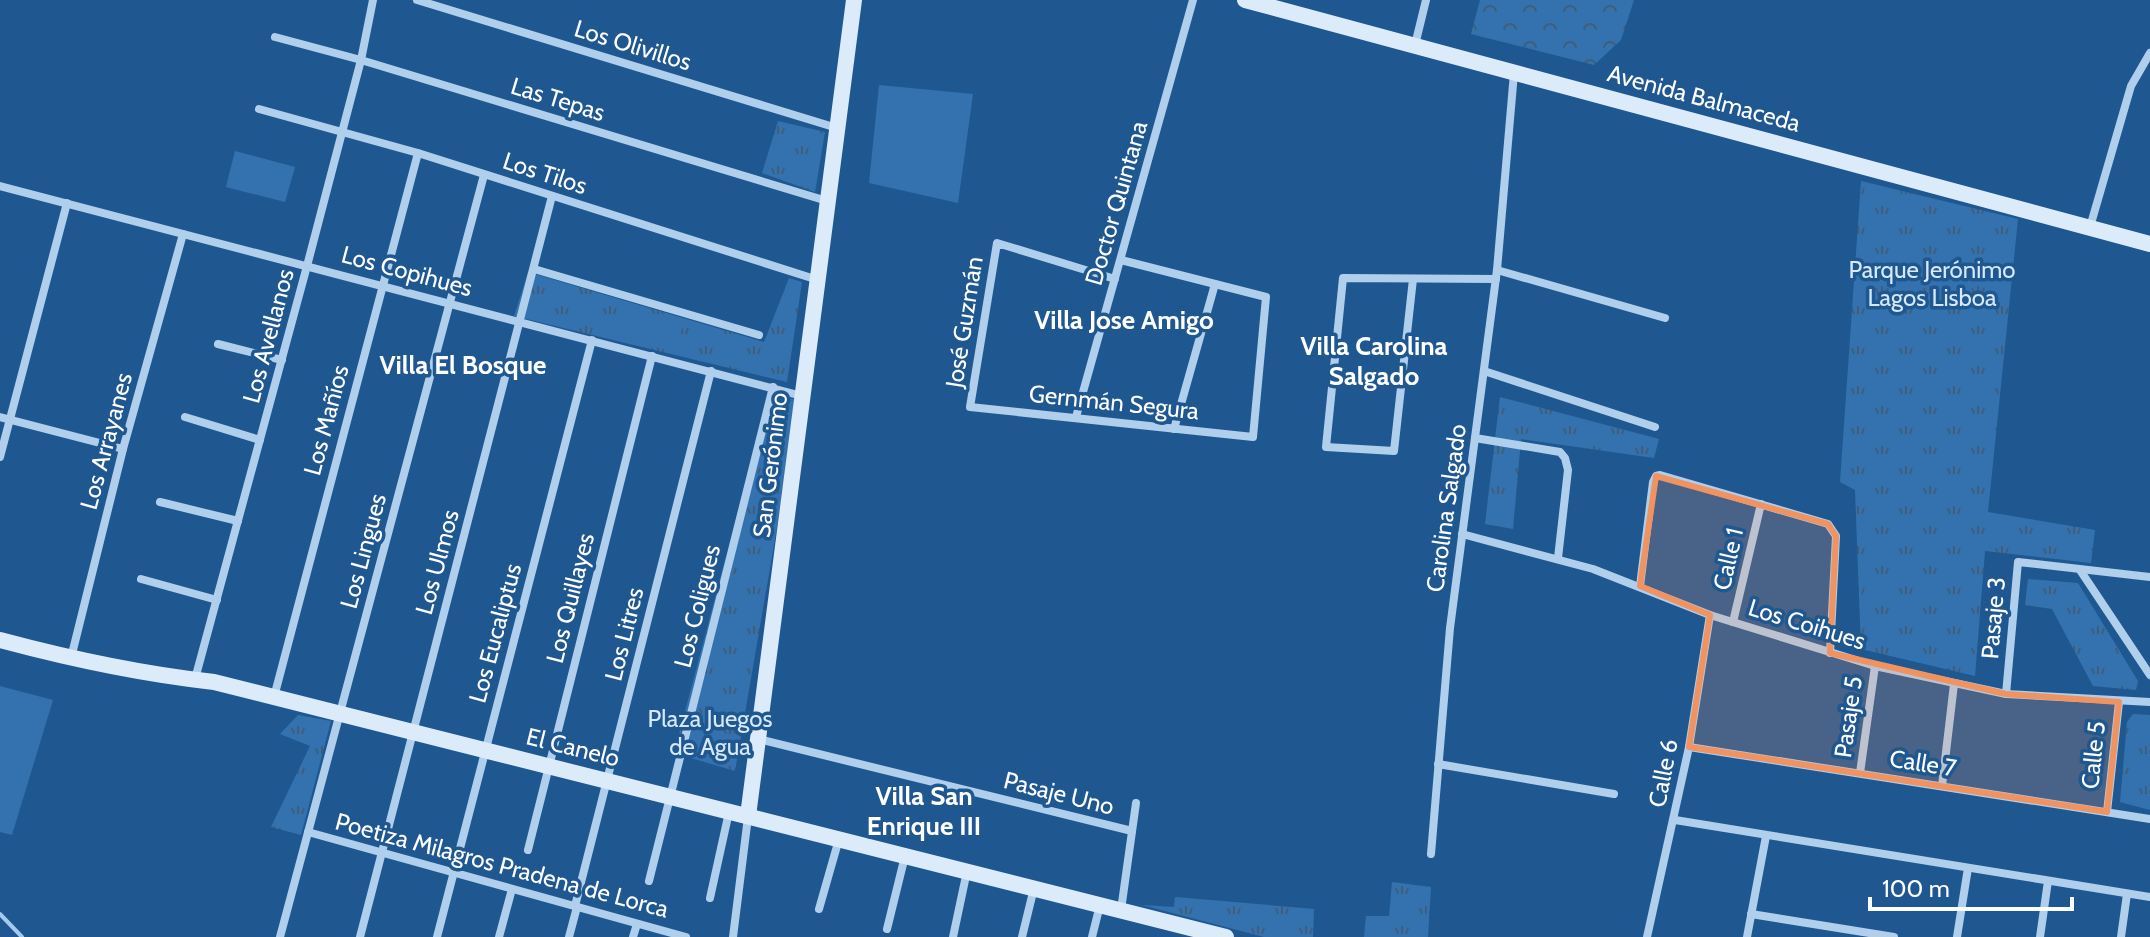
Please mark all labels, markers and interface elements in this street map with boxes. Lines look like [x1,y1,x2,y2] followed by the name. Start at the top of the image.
[571,13,695,77] street label: Los Olivillos
[1604,58,1804,138] street label: Avenida Balmaceda
[507,71,609,127] street label: Las Tepas
[1079,117,1153,288] street label: Doctor Quintana
[499,146,591,200] street label: Los Tilos
[338,240,476,302] street label: Los Copihues
[939,254,989,391] street label: José Guzmán
[1848,255,2016,312] park label: Parque Jerónimo Lagos Lisboa
[236,266,300,406] street label: Los Avellanos
[1034,304,1214,336] district label: Villa Jose Amigo
[1300,330,1448,392] district label: Villa Carolina Salgado
[380,349,546,381] district label: Villa El Bosque
[297,362,355,478] street label: Los Mañíos
[74,369,138,513] street label: Los Arrayanes
[1028,379,1201,425] street label: Gernmán Segura
[747,391,793,539] street label: San Gerónimo
[1420,422,1472,594] street label: Carolina Salgado
[334,490,392,612] street label: Los Lingues
[409,506,465,618] street label: Los Ulmos
[1707,525,1749,593] street label: Calle 1
[540,530,600,666] street label: Los Quillayes
[668,542,726,670] street label: Los Coligues
[463,560,527,706] street label: Los Eucaliptus
[1975,576,2011,660] street label: Pasaje 3
[598,584,650,684] street label: Los Litres
[1745,592,1869,656] street label: Los Coihues
[1828,674,1868,760] street label: Pasaje 5
[648,704,772,761] park label: Plaza Juegos de Agua
[2075,720,2111,790] street label: Calle 5
[523,721,623,773] street label: El Canelo
[1642,736,1684,810] street label: Calle 6
[1888,743,1958,783] street label: Calle 7
[1001,765,1117,821] street label: Pasaje Uno
[867,780,981,842] district label: Villa San Enrique III
[332,807,672,924] street label: Poetiza Milagros Pradena de Lorca
[1870,861,2072,911] scale bar
[1882,874,1950,903] text: 100 m

